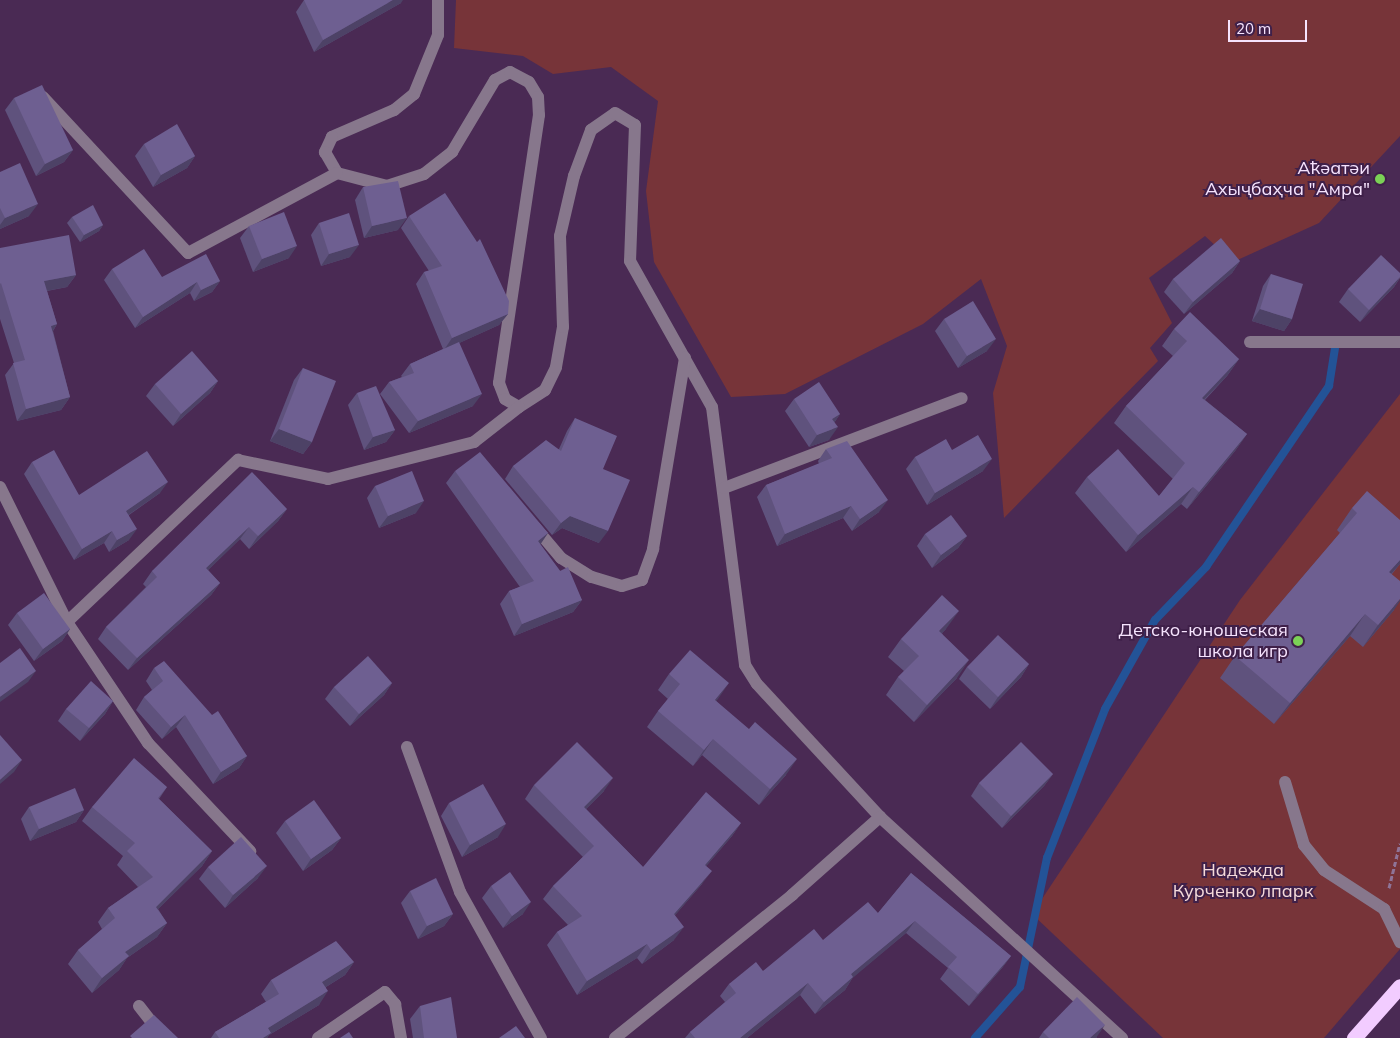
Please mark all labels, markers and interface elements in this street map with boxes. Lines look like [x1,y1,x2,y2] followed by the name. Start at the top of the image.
[1230,10,1309,42] scale bar
[1236,19,1271,38] text: 20 m
[1205,158,1370,200] place label: Аҟәатәи Ахыҷбаҳча "Амра"
[1374,173,1386,185] marker: Аҟәатәи Ахыҷбаҳча "Амра"
[1119,620,1288,662] place label: Детско-юношеская школа игр
[1292,635,1304,647] marker: Детско-юношеская школа игр
[1173,860,1313,902] park label: Надежда Курченко лпарк

